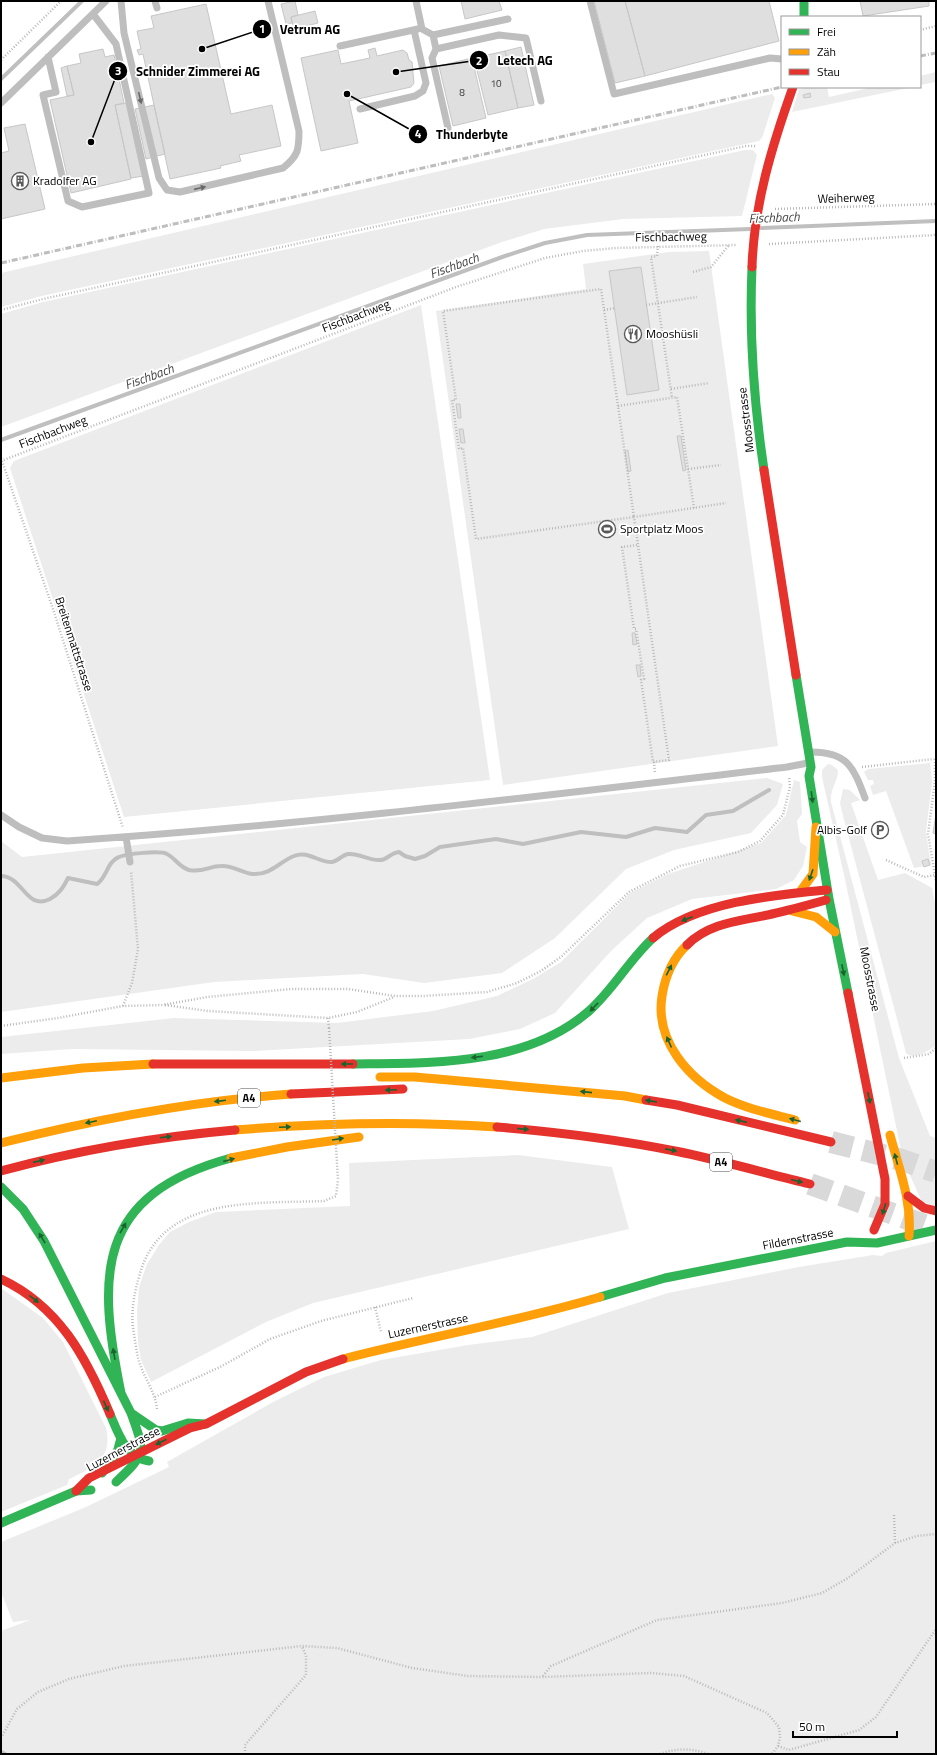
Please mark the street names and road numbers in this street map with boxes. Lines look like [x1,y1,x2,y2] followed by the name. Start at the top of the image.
[817,187,875,208] street label: Weiherweg
[635,226,707,247] street label: Fischbachweg
[319,294,393,337] street label: Fischbachweg
[732,386,759,454] street label: Moosstrasse
[16,410,90,453] street label: Fischbachweg
[50,594,99,694] street label: Breitenmattstrasse
[855,945,886,1013] street label: Moosstrasse
[238,1089,260,1107] road number: A4
[710,1153,732,1171] road number: A4
[761,1222,835,1255] street label: Fildernstrasse
[386,1308,470,1343] street label: Luzernerstrasse
[82,1421,163,1476] street label: Luzernerstrasse

